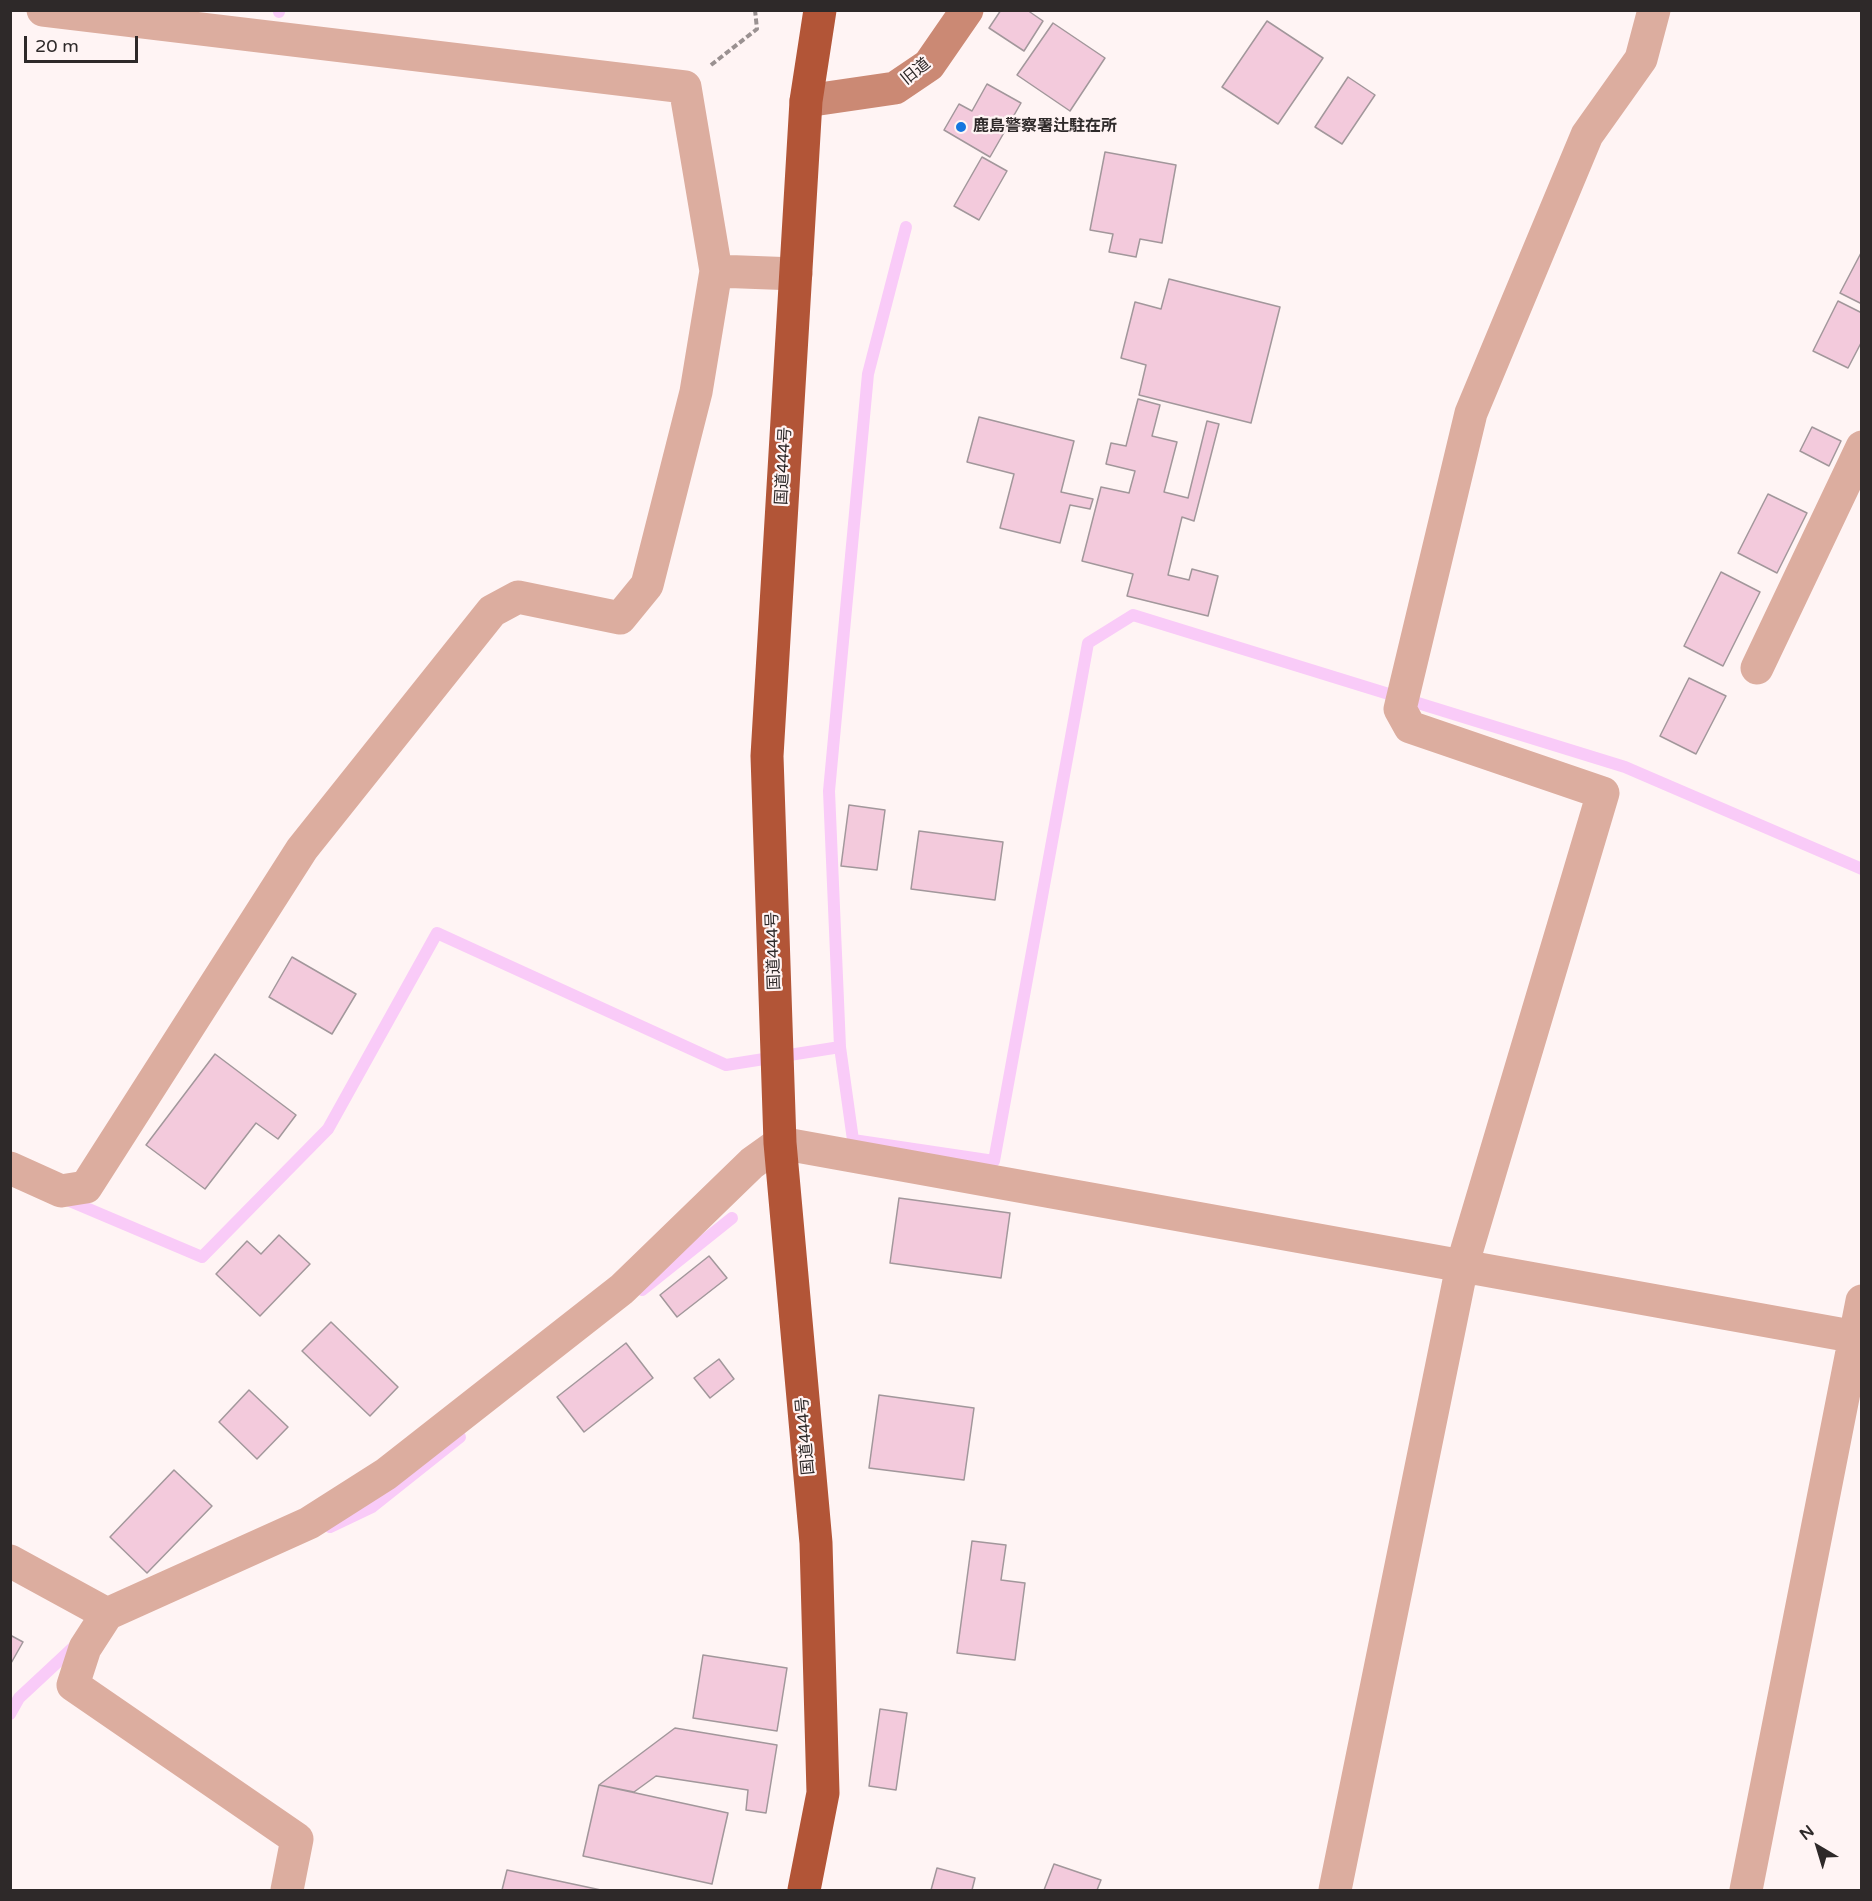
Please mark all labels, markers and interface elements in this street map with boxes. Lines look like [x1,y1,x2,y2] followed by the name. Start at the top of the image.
[27,24,141,62] scale bar
[35,35,79,57] text: 20 m
[898,54,934,90] street label: 旧道
[973,117,1117,137] place label: 鹿島警察署辻駐在所
[954,120,968,134] marker: 鹿島警察署辻駐在所
[772,426,796,506] street label: 国道444号
[763,912,785,990] street label: 国道444号
[793,1396,819,1476] street label: 国道444号
[1788,1817,1848,1877] north arrow
[1796,1821,1818,1845] text: N

